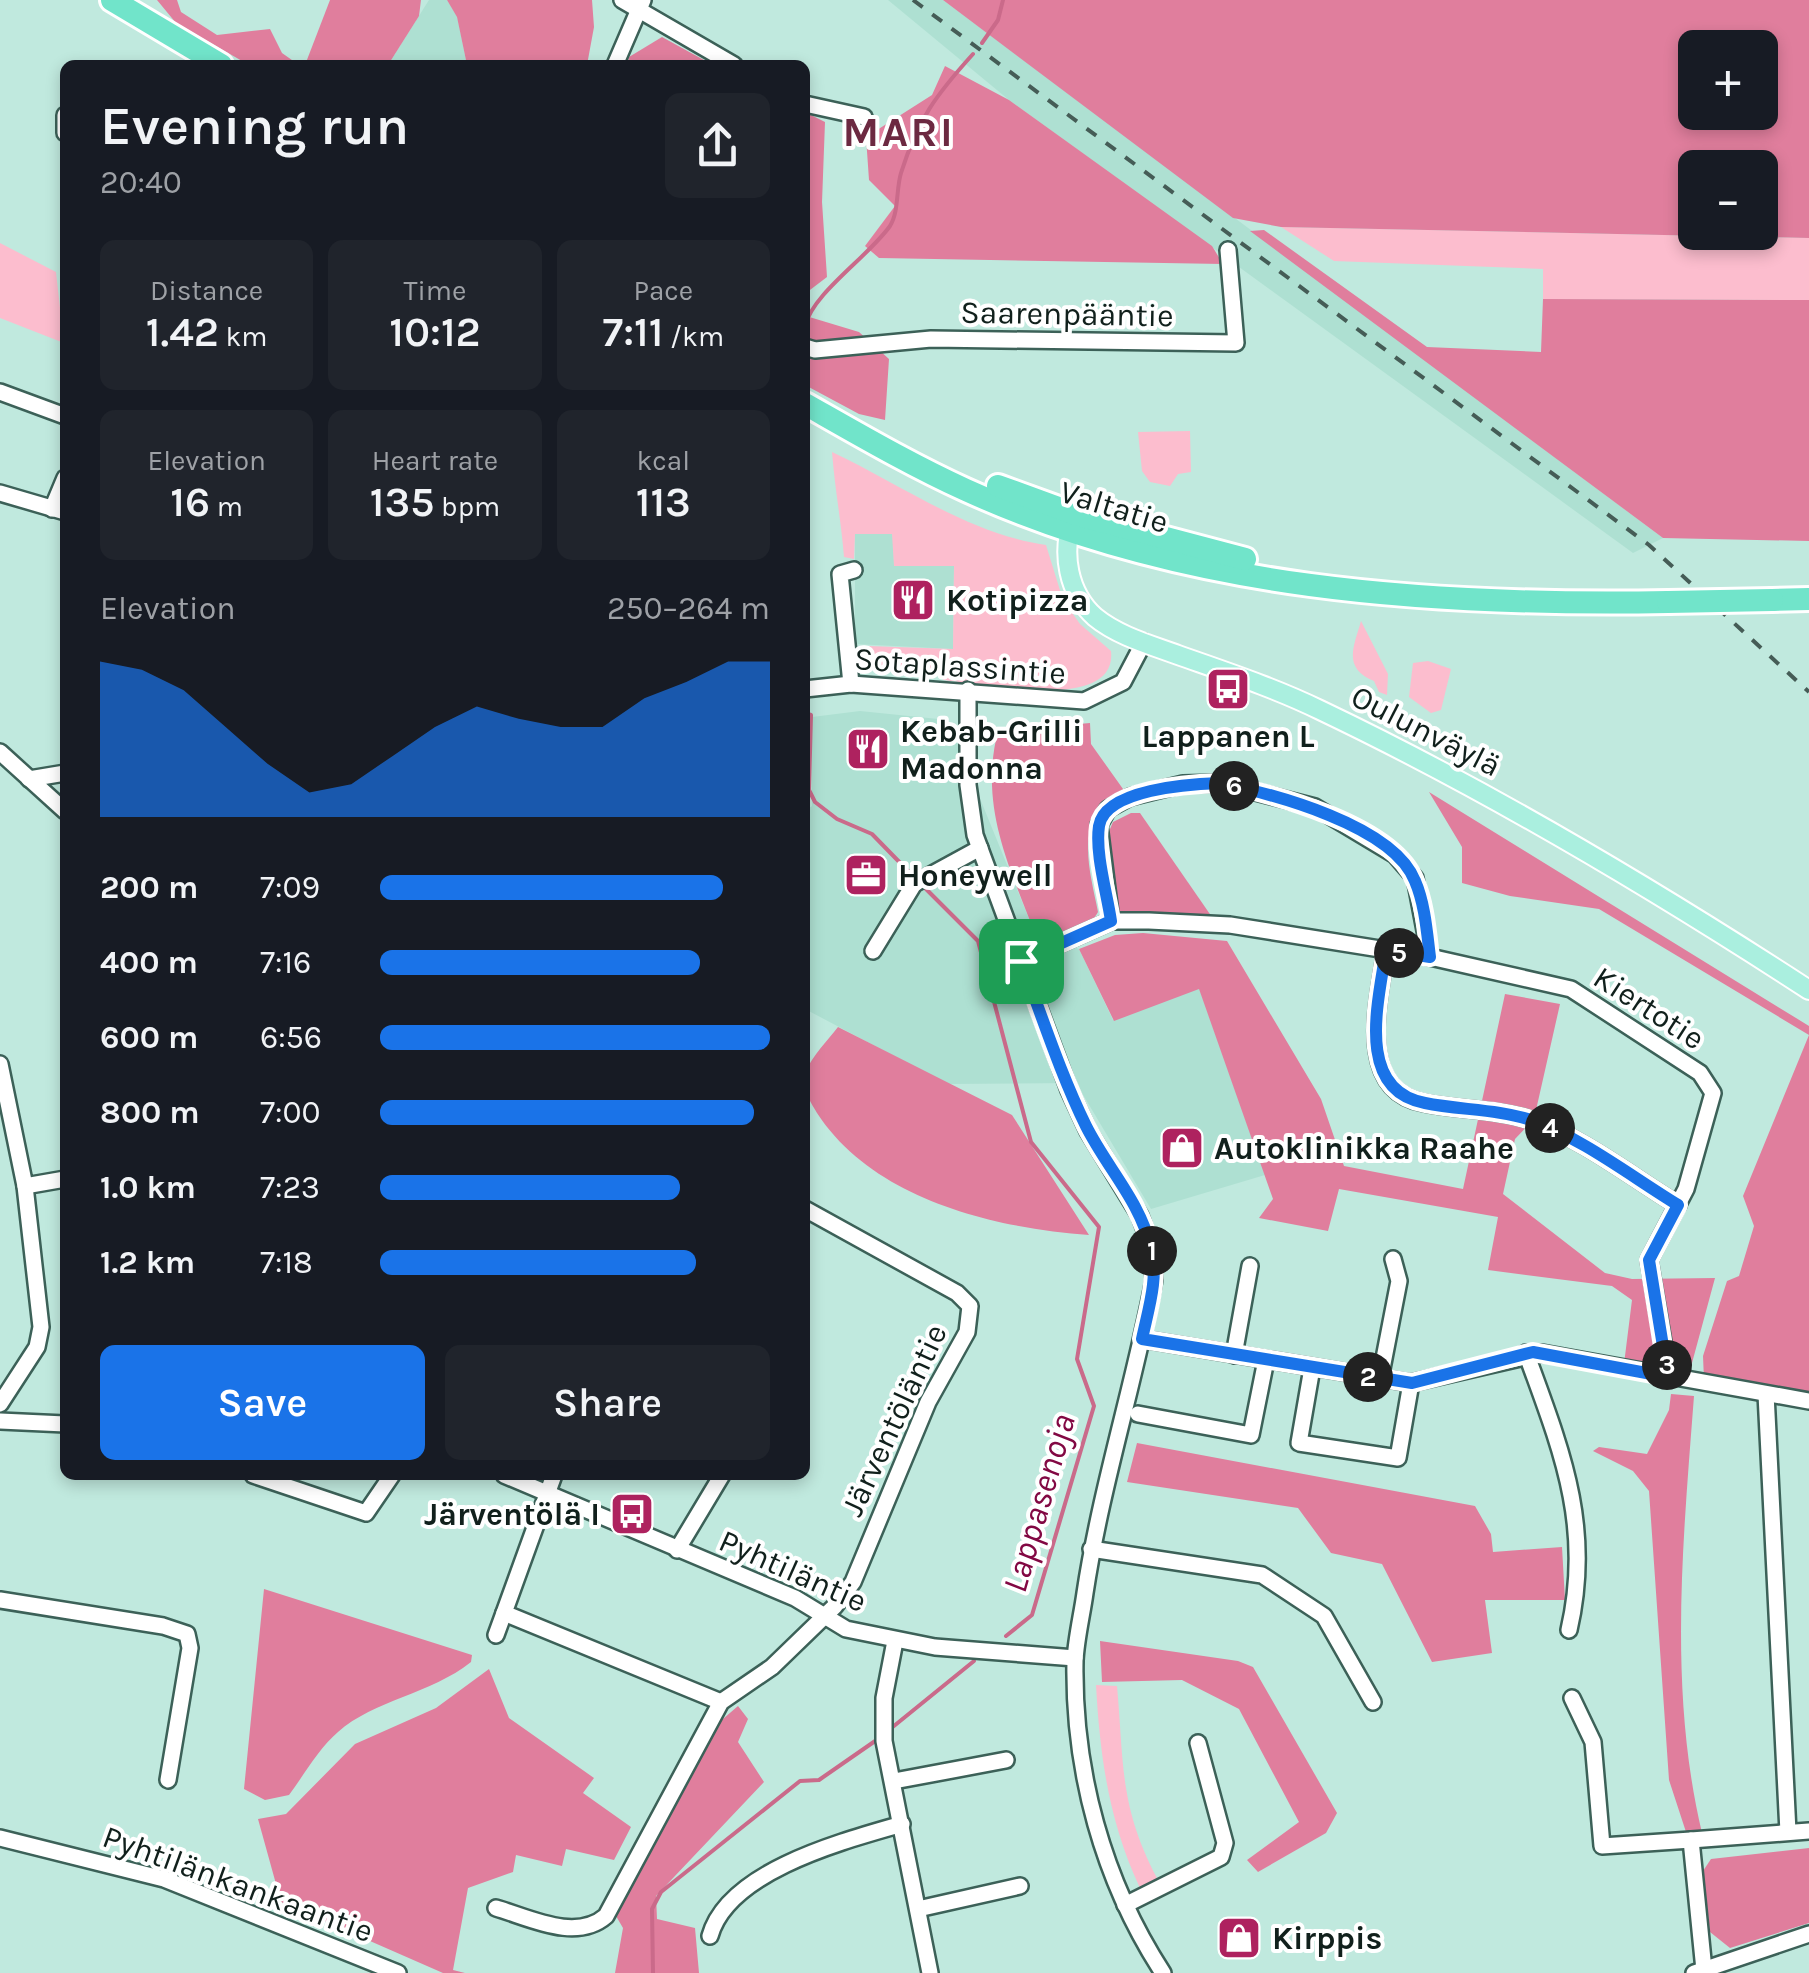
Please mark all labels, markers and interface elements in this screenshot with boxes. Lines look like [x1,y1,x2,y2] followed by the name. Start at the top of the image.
[1678,30,1778,250] map controls
[1678,30,1778,130] button: +
[665,93,770,198] button: share
[100,94,409,158] text: Evening run
[843,107,955,157] district label: MARI
[1678,150,1778,250] button: −
[100,164,182,201] text: 20:40
[150,274,263,307] text: Distance
[404,274,466,307] text: Time
[633,274,693,307] text: Pace
[960,294,1174,334] street label: Saarenpääntie
[146,307,219,357] text: 1.42
[389,307,481,357] text: 10:12
[603,307,663,357] text: 7:11
[219,320,267,353] text: km
[663,320,724,353] text: /km
[147,444,266,477] text: Elevation
[372,444,498,477] text: Heart rate
[637,444,690,477] text: kcal
[1055,473,1173,541] street label: Valtatie
[170,477,210,527] text: 16
[370,477,434,527] text: 135
[636,477,691,527] text: 113
[210,490,243,523] text: m
[434,490,500,523] text: bpm
[890,577,936,623] restaurant icon: Kotipizza
[946,582,1089,619] place label: Kotipizza
[100,590,235,627] text: Elevation
[607,590,770,627] text: 250–264 m
[853,640,1067,692] street label: Sotaplassintie
[1205,666,1251,712] bus stop icon: Lappanen L
[1345,678,1507,784] street label: Oulunväylä
[900,713,1083,787] place label: Kebab-Grilli Madonna
[1141,718,1315,755] place label: Lappanen L
[845,726,891,772] restaurant icon: Kebab-Grilli Madonna
[1209,761,1259,811] pin: 6
[1226,769,1243,802] text: 6
[843,852,889,898] office icon: Honeywell
[898,857,1052,894] place label: Honeywell
[100,869,198,906] text: 200 m
[260,869,320,906] text: 7:09
[979,919,1064,1004] pin
[1374,928,1424,978] pin: 5
[994,934,1049,989] icon: arrive
[1391,936,1407,969] text: 5
[100,944,198,981] text: 400 m
[260,944,311,981] text: 7:16
[1587,959,1711,1057] street label: Kiertotie
[100,1019,198,1056] text: 600 m
[260,1019,322,1056] text: 6:56
[100,1094,200,1131] text: 800 m
[260,1094,320,1131] text: 7:00
[1525,1103,1575,1153] pin: 4
[1542,1111,1558,1144] text: 4
[1159,1125,1205,1171] shop icon: Autoklinikka Raahe
[1214,1130,1514,1167] place label: Autoklinikka Raahe
[100,1169,196,1206] text: 1.0 km
[260,1169,320,1206] text: 7:23
[1127,1226,1177,1276] pin: 1
[1147,1234,1157,1267] text: 1
[100,1244,195,1281] text: 1.2 km
[260,1244,313,1281] text: 7:18
[833,1318,955,1522] street label: Järventöläntie
[1642,1340,1692,1390] pin: 3
[100,1345,425,1460] button: Save
[445,1345,770,1460] button: Share
[1658,1348,1676,1381] text: 3
[1343,1352,1393,1402] pin: 2
[1360,1360,1376,1393] text: 2
[994,1409,1084,1597] water label: Lappasenoja
[609,1491,655,1537] bus stop icon: Järventölä I
[424,1496,600,1533] place label: Järventölä I
[714,1522,872,1620] street label: Pyhtiläntie
[98,1818,378,1950] street label: Pyhtilänkankaantie
[1216,1915,1262,1961] shop icon: Kirppis
[1272,1920,1382,1957] place label: Kirppis

